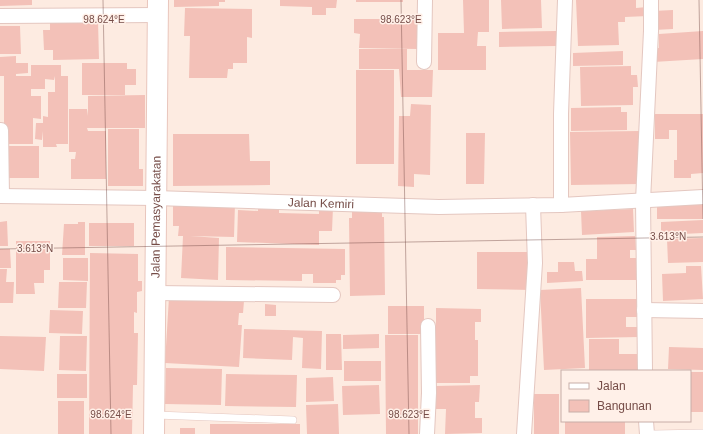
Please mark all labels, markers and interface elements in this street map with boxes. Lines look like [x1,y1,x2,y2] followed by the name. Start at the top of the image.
[83,14,125,25] text: 98.624°E
[380,14,422,25] text: 98.623°E
[148,156,164,278] street label: Jalan Pemasyarakatan
[288,195,354,211] street label: Jalan Kemiri
[650,231,686,242] text: 3.613°N
[17,243,53,254] text: 3.613°N
[561,370,691,422] legend
[597,379,626,393] text: Jalan
[597,399,652,413] text: Bangunan
[90,409,132,420] text: 98.624°E
[388,409,430,420] text: 98.623°E

